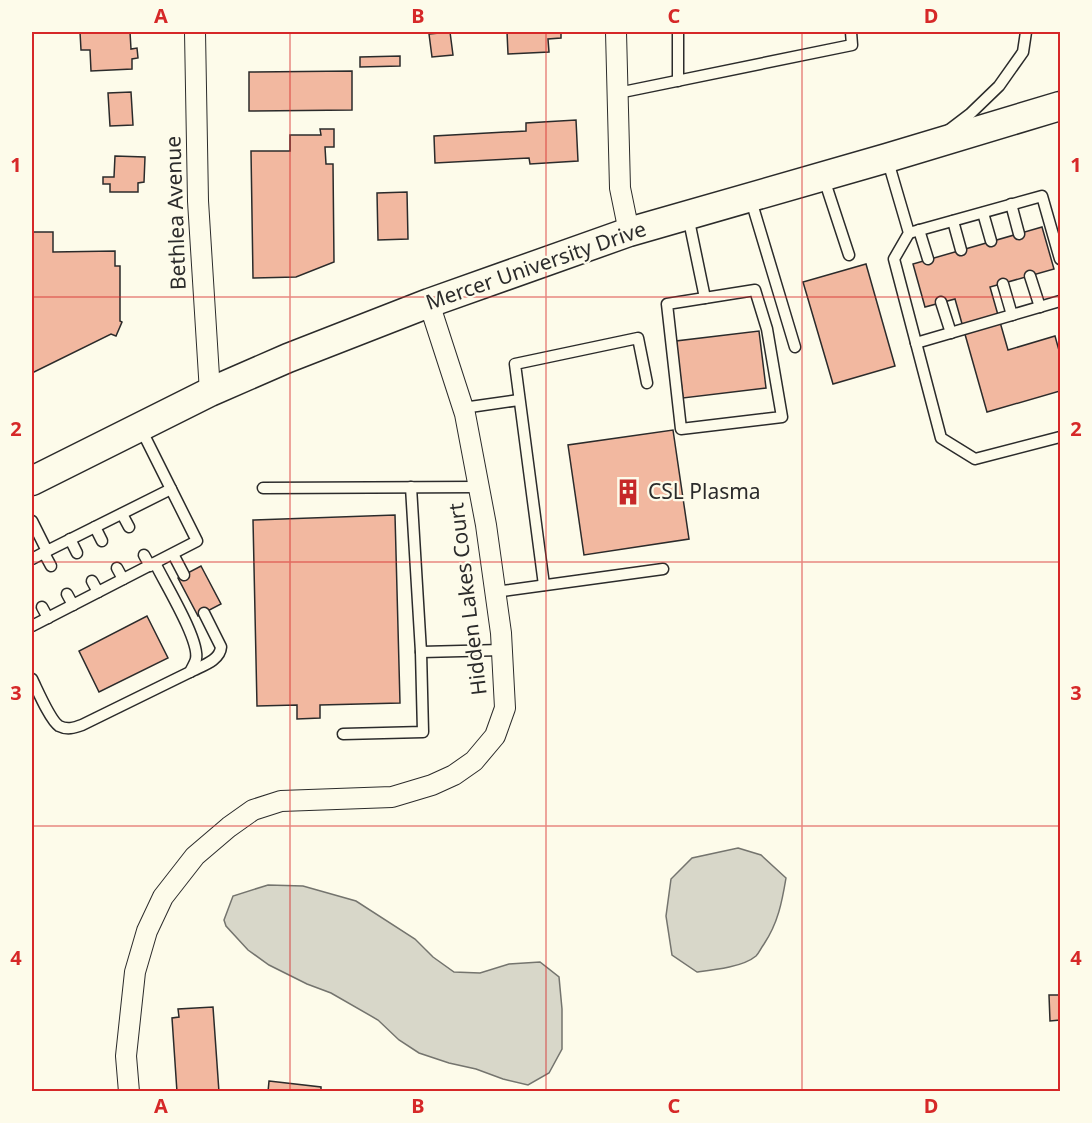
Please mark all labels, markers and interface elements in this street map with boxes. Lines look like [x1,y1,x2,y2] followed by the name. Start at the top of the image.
[154,2,168,29] text: A
[411,2,425,29] text: B
[668,2,681,29] text: C
[924,2,938,29] text: D
[158,135,192,291] street label: Bethlea Avenue
[10,151,22,178] text: 1
[1070,151,1082,178] text: 1
[422,214,650,316] street label: Mercer University Drive
[10,415,22,442] text: 2
[1070,415,1082,442] text: 2
[613,477,643,507] building icon: CSL Plasma
[648,477,761,505] place label: CSL Plasma
[441,501,493,697] street label: Hidden Lakes Court
[10,679,22,706] text: 3
[1070,679,1082,706] text: 3
[10,944,22,971] text: 4
[1070,944,1082,971] text: 4
[154,1092,168,1119] text: A
[411,1092,425,1119] text: B
[668,1092,681,1119] text: C
[924,1092,938,1119] text: D

